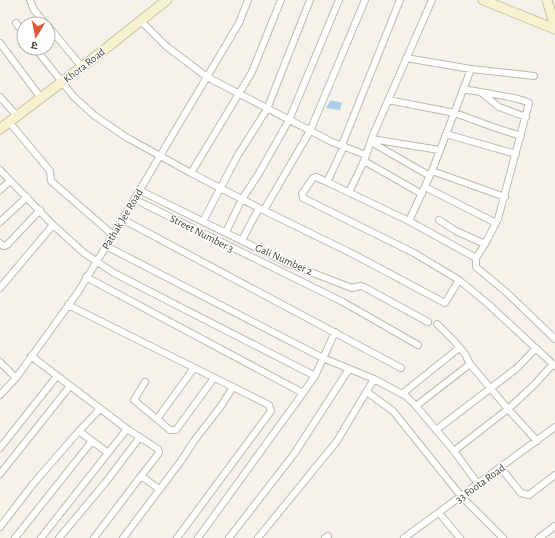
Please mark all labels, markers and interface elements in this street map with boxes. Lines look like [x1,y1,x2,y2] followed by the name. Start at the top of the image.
[16,16,56,56] north arrow
[30,39,38,51] text: उ
[62,46,107,85] street label: Khora Road
[100,187,145,252] street label: Pathak Jee Road
[168,213,236,254] street label: Street Number 3
[253,242,314,277] street label: Gali Number 2
[453,462,507,505] street label: 33 Foota Road

